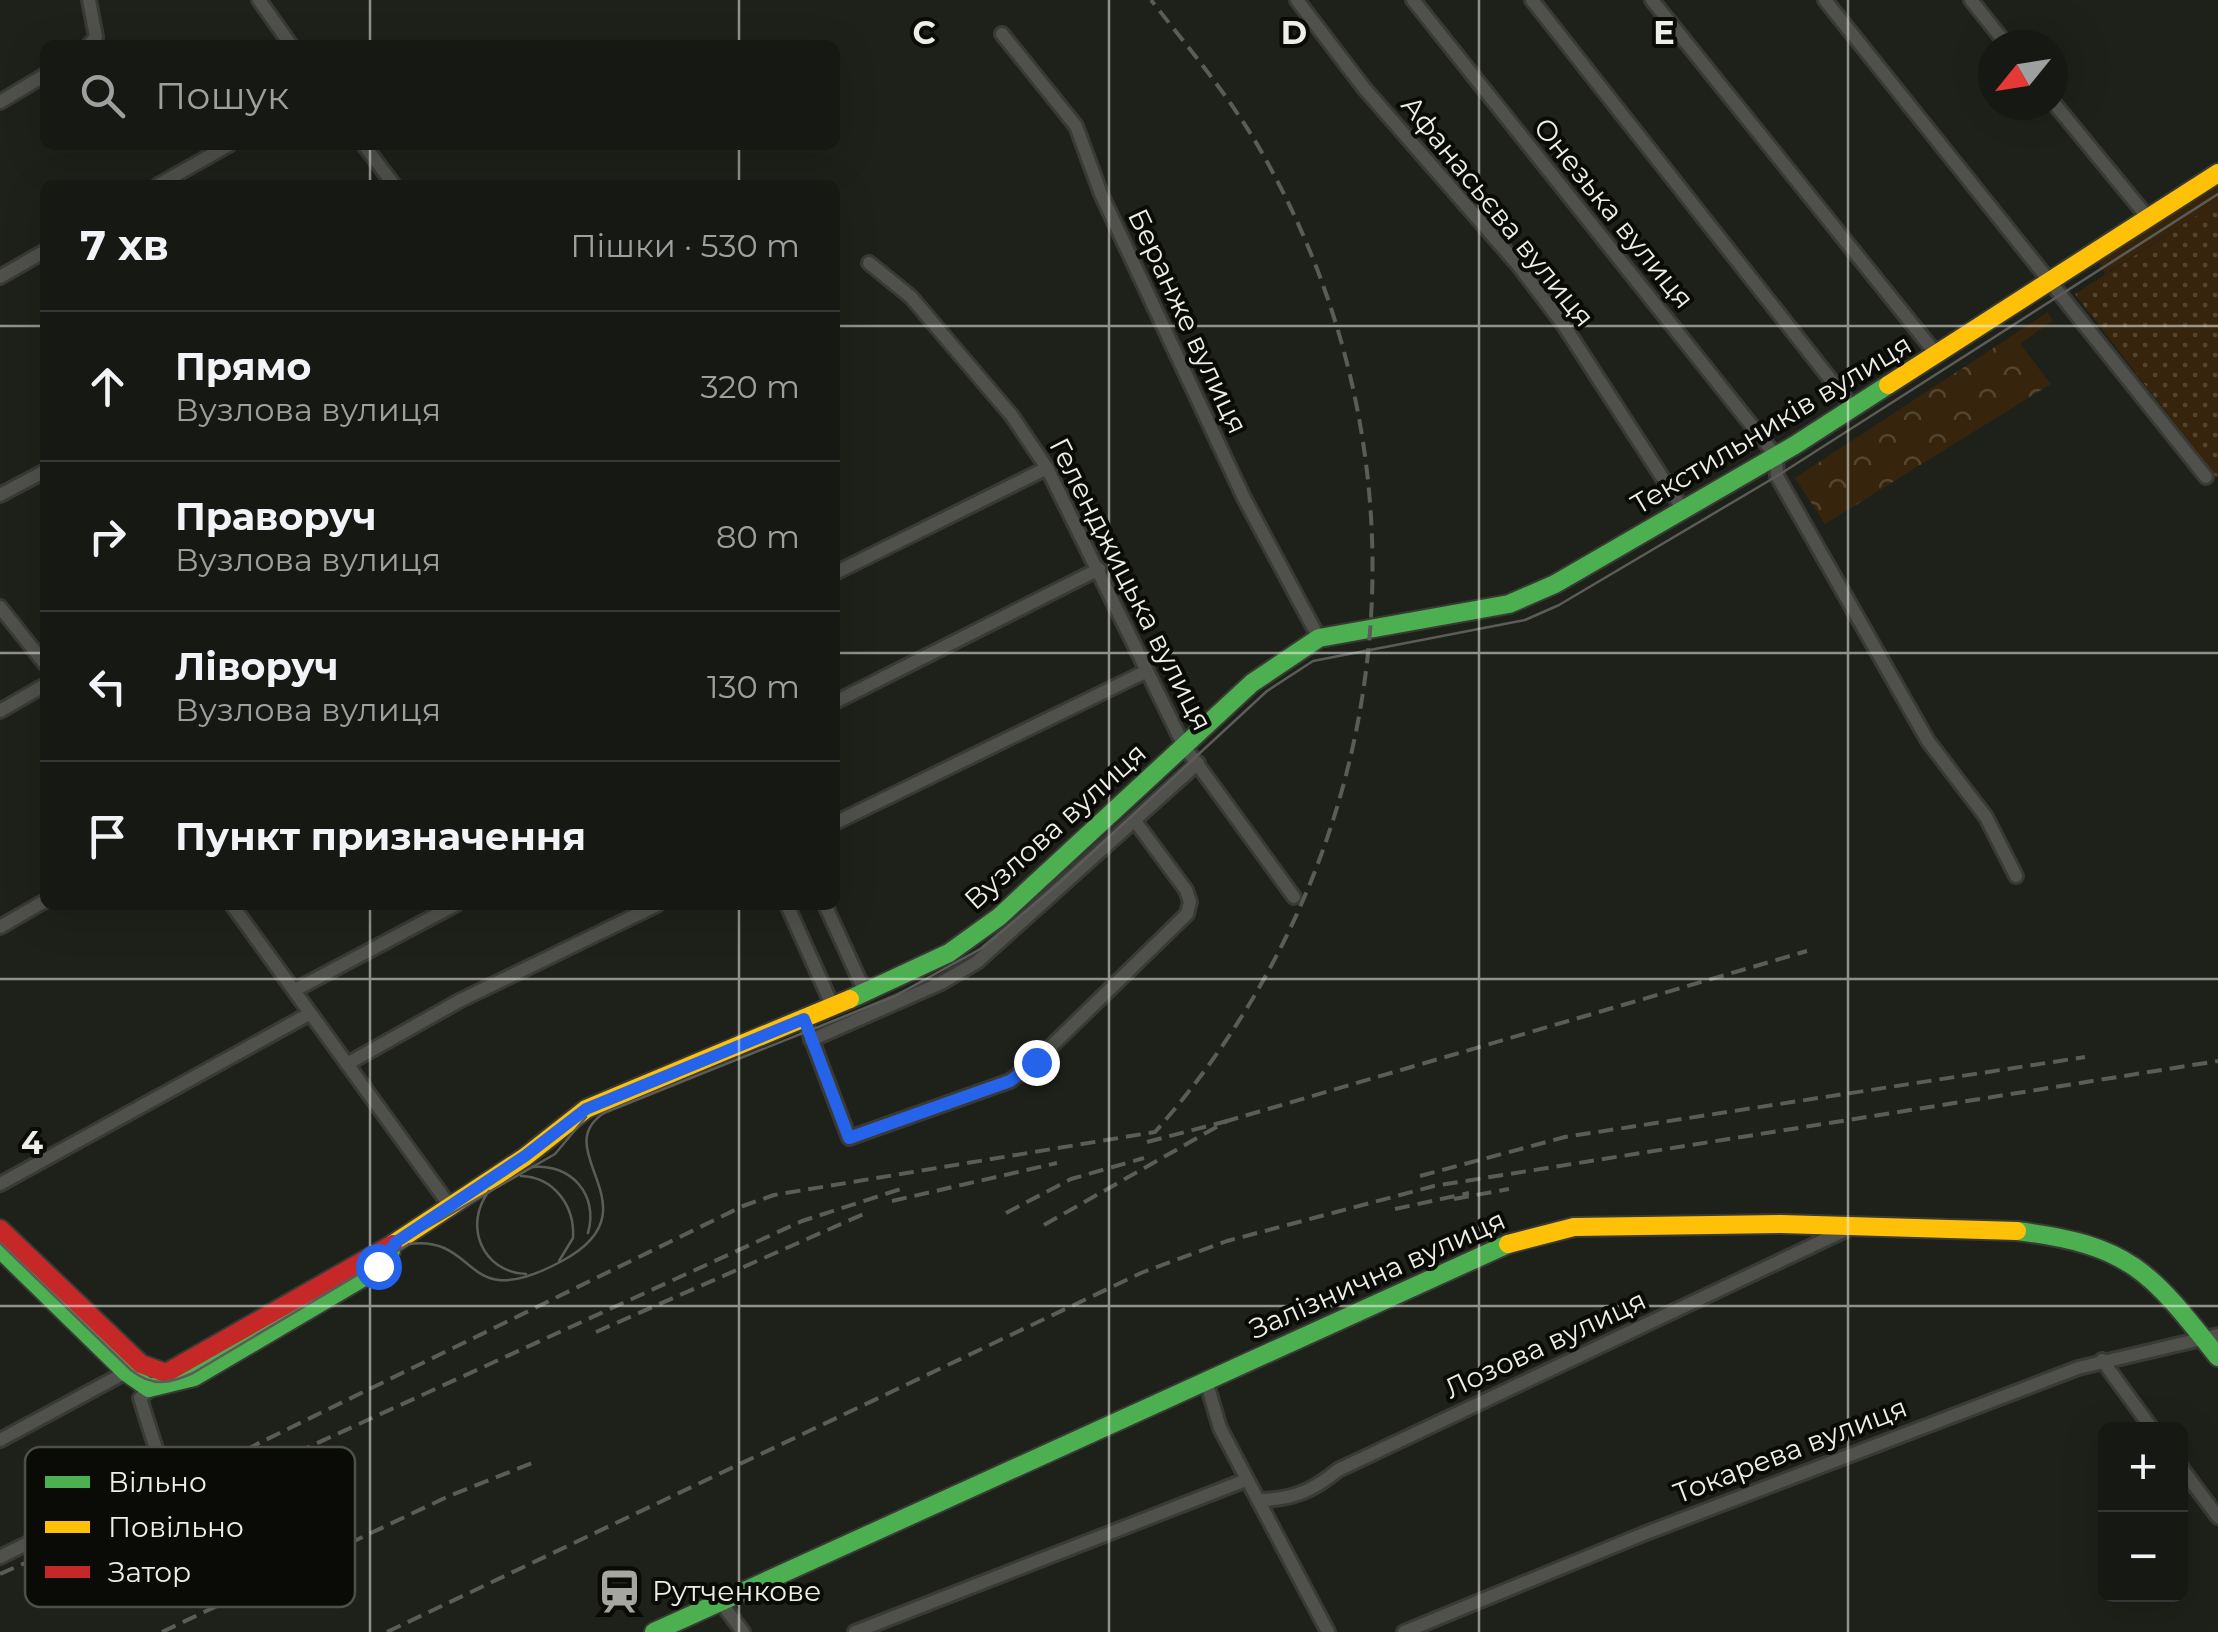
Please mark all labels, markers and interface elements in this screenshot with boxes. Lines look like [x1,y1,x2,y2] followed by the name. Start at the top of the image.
[912,13,936,52] text: C
[1281,13,1307,52] text: D
[1653,13,1675,52] text: E
[1978,30,2068,120] north arrow
[40,40,840,150] search box
[75,68,130,123] icon: search
[155,72,289,119] text: Пошук
[1394,89,1602,333] street label: Афанасьєва вулиця
[1527,111,1701,315] street label: Онезька вулиця
[1121,203,1255,439] street label: Беранже вулиця
[80,219,169,271] text: 7 хв
[570,226,800,265] text: Пішки · 530 m
[1625,327,1917,521] street label: Текстильників вулиця
[175,343,311,390] text: Прямо
[80,359,135,414] icon: ahead
[700,367,800,406] text: 320 m
[175,390,441,429] text: Вузлова вулиця
[1042,432,1220,736] street label: Геленджицька вулиця
[175,493,377,540] text: Праворуч
[80,509,135,564] icon: right
[716,517,800,556] text: 80 m
[175,540,441,579] text: Вузлова вулиця
[175,643,339,690] text: Ліворуч
[80,659,135,714] icon: left
[707,667,800,706] text: 130 m
[175,690,441,729] text: Вузлова вулиця
[957,735,1153,917] street label: Вузлова вулиця
[80,809,135,864] icon: arrive
[175,813,586,860] text: Пункт призначення
[1014,1040,1060,1086] route end
[21,1123,43,1162] text: 4
[1244,1202,1510,1346] street label: Залізнична вулиця
[356,1244,402,1290] route start
[1439,1282,1651,1406] street label: Лозова вулиця
[1668,1390,1912,1510] street label: Токарева вулиця
[2098,1422,2188,1602] map controls
[2098,1422,2188,1512] button: +
[25,1447,355,1607] legend
[108,1465,207,1499] text: Вільно
[108,1510,244,1544] text: Повільно
[2098,1512,2188,1602] button: −
[108,1555,191,1589] text: Затор
[595,1567,643,1615] station icon: Рутченкове
[652,1574,821,1608] place label: Рутченкове

